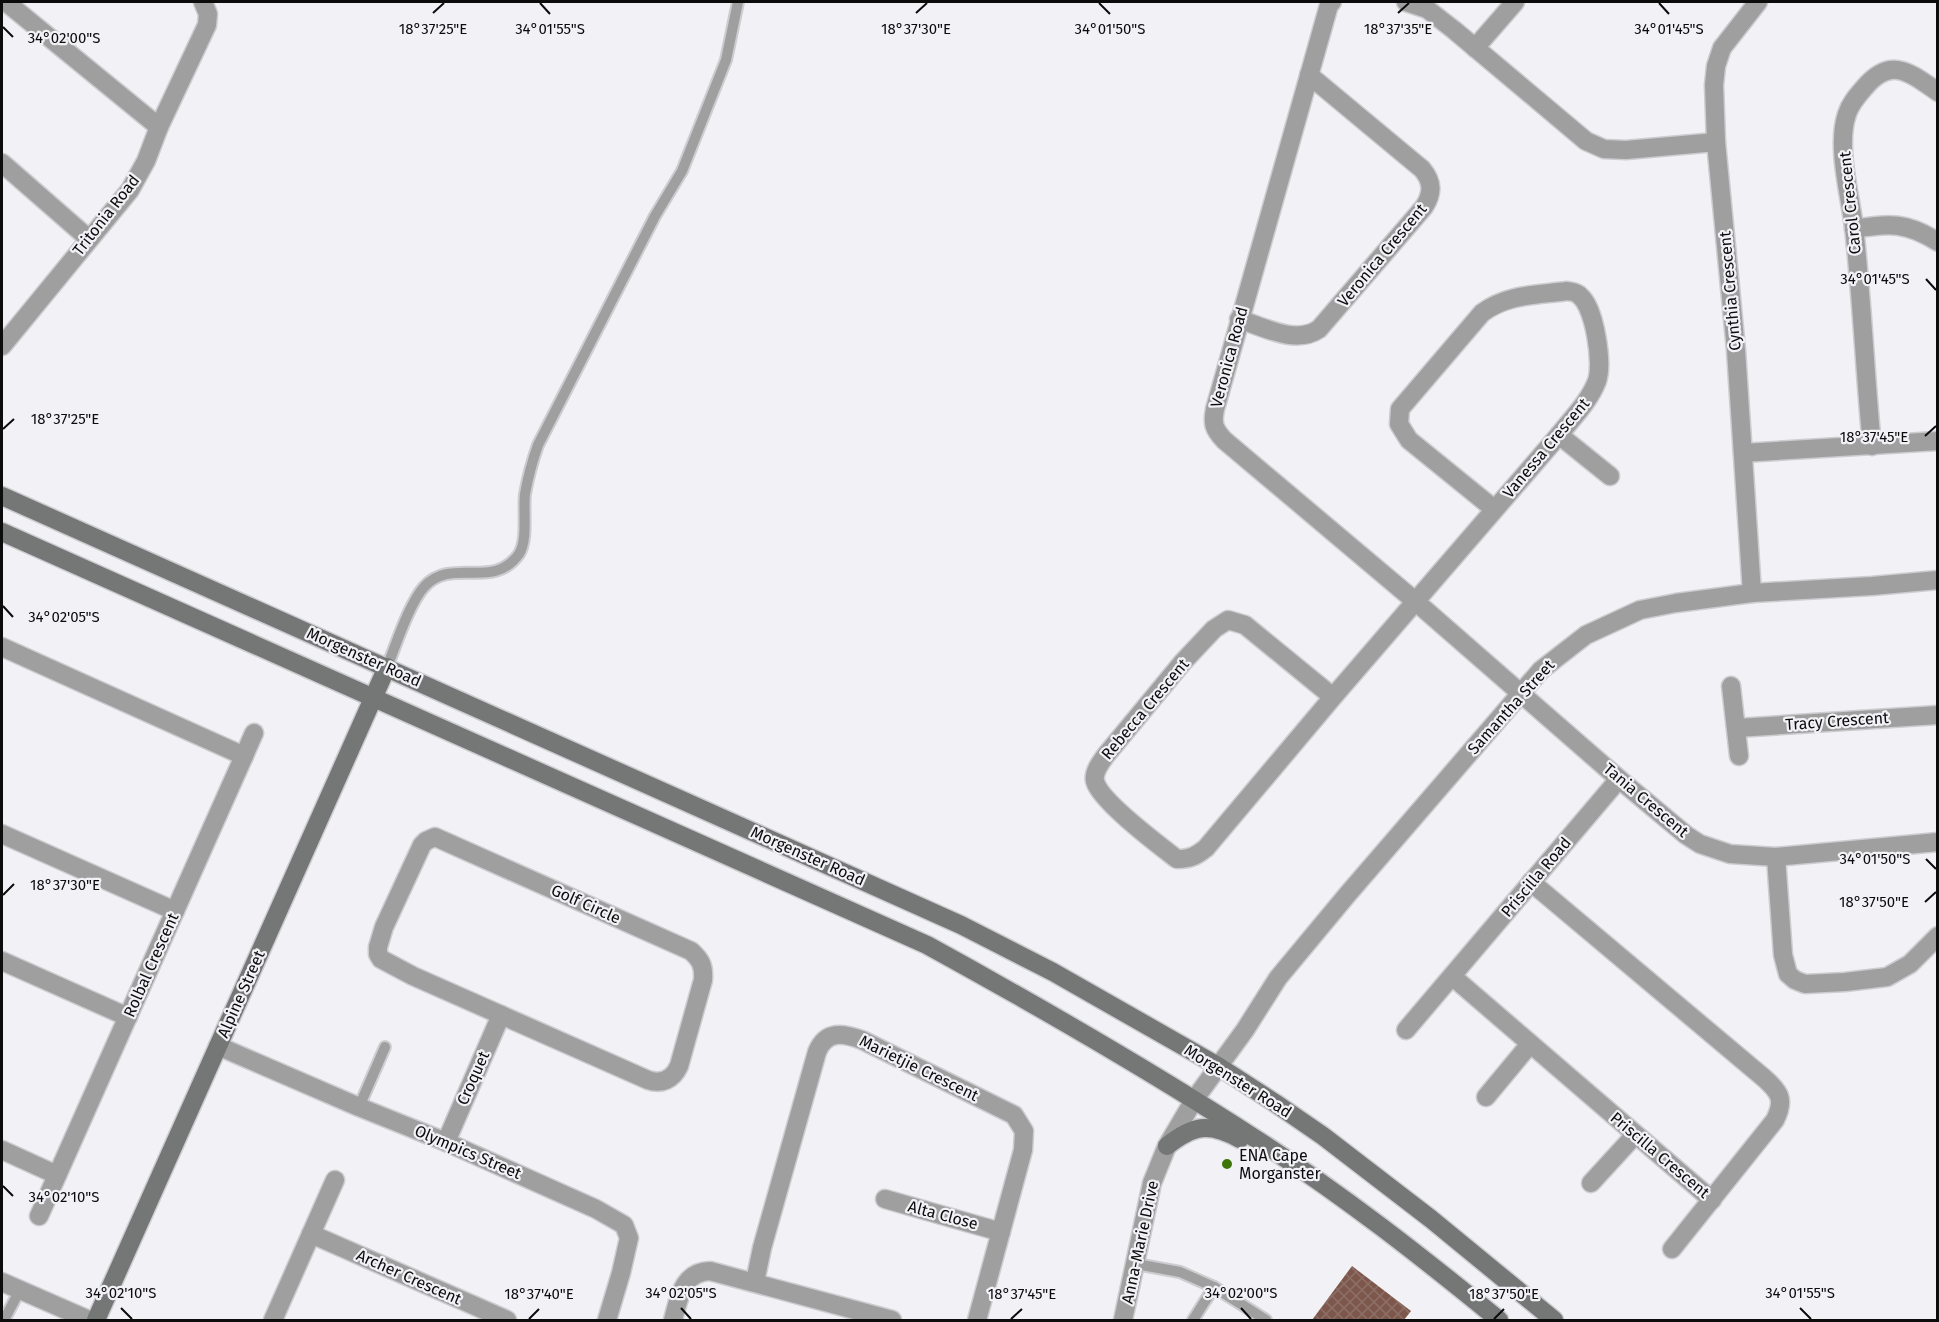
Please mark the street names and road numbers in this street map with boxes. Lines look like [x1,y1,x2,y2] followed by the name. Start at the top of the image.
[1835,150,1865,255] street label: Carol Crescent
[69,171,143,259] street label: Tritonia Road
[1333,200,1431,310] street label: Veronica Crescent
[1715,230,1745,352] street label: Cynthia Crescent
[1206,305,1252,409] street label: Veronica Road
[1499,394,1593,502] street label: Vanessa Crescent
[304,623,424,691] street label: Morgenster Road
[1097,654,1193,763] street label: Rebecca Crescent
[1464,656,1559,758] street label: Samantha Street
[1785,708,1890,734] street label: Tracy Crescent
[1600,759,1692,841] street label: Tania Crescent
[748,822,868,890] street label: Morgenster Road
[1497,833,1575,921] street label: Priscilla Road
[548,880,624,928] street label: Golf Circle
[120,910,183,1020] street label: Rolbal Crescent
[213,947,269,1041] street label: Alpine Street
[856,1031,982,1105] street label: Marietjie Crescent
[1181,1040,1295,1122] street label: Morgenster Road
[453,1048,493,1108] street label: Croquet
[1607,1108,1714,1202] street label: Priscilla Crescent
[412,1121,524,1183] street label: Olympics Street
[1118,1179,1162,1305] street label: Anna-Marie Drive
[906,1197,980,1233] street label: Alta Close
[354,1245,465,1309] street label: Archer Crescent

